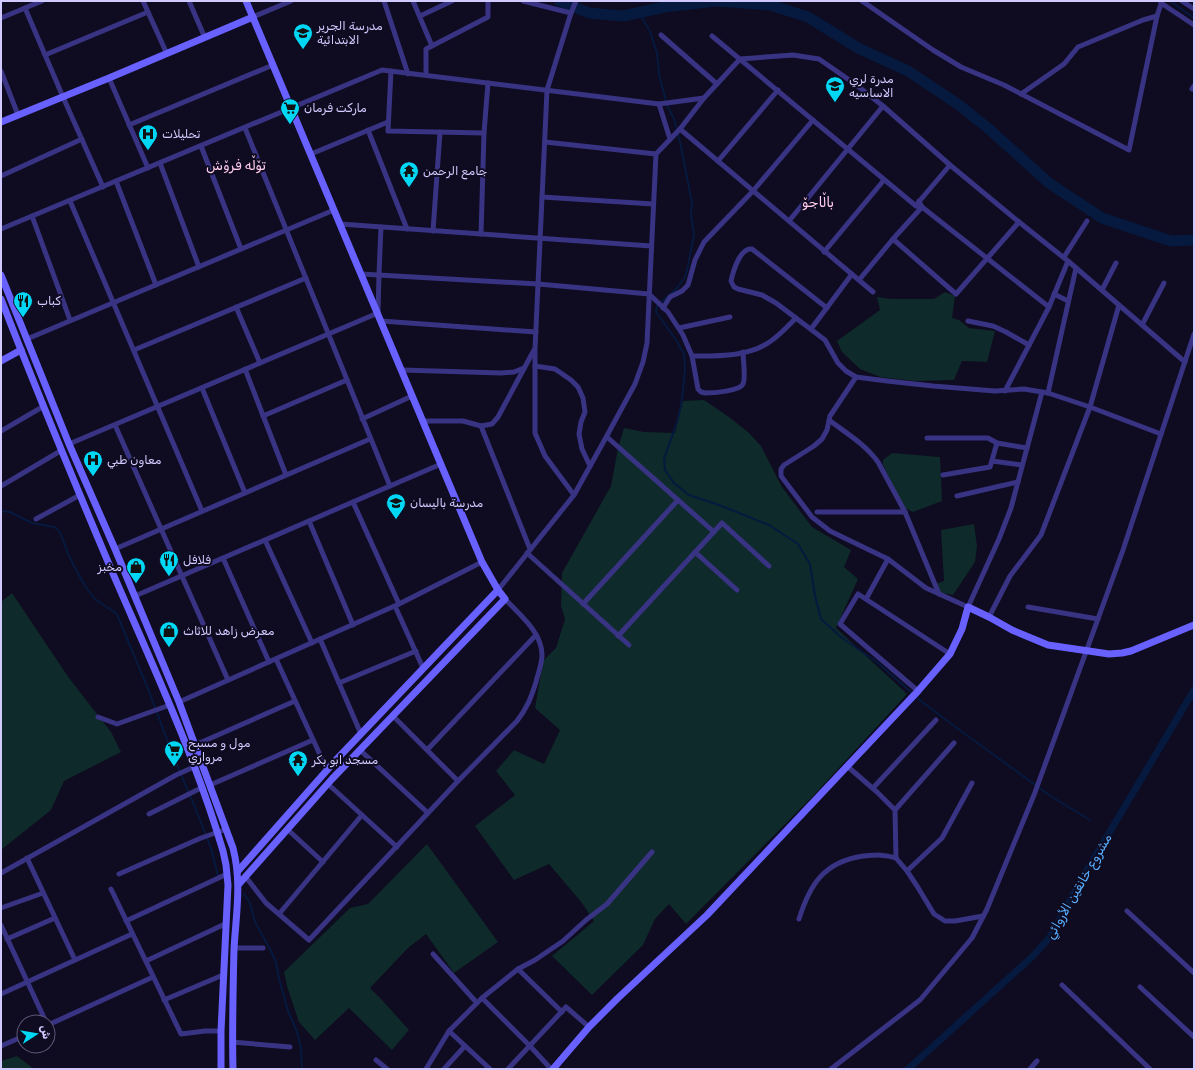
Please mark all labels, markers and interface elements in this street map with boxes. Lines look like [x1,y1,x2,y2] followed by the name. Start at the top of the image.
[316,19,383,47] place label: مدرسة الجرير الابتدائية
[292,22,314,50] school or university icon: مدرسة الجرير الابتدائية
[849,72,894,100] place label: مدرة لري الاساسیه
[824,75,846,103] school or university icon: مدرة لري الاساسیه
[279,97,301,125] supermarket icon: مارکت فرمان
[304,101,367,116] place label: مارکت فرمان
[137,123,159,151] hospital icon: تحلیلات
[162,127,200,141] place label: تحلیلات
[206,155,266,174] district label: تۆڵە فرۆش
[398,160,420,188] temple icon: جامع الرحمن
[423,164,487,180] place label: جامع الرحمن
[802,192,834,211] district label: باڵاجۆ
[12,290,34,318] restaurant icon: كباب
[37,294,61,308] place label: كباب
[82,449,104,477] hospital icon: معاون طبي
[107,453,162,469] place label: معاون طبي
[385,492,407,520] school or university icon: مدرسة بالیسان
[410,496,484,511] place label: مدرسة بالیسان
[158,549,180,577] restaurant icon: فلافل
[183,553,211,567] place label: فلافل
[125,556,147,584] shop icon: مخبز
[97,560,122,575] place label: مخبز
[158,620,180,648] shop icon: معرض زاهد للاثاث
[183,624,275,639] place label: معرض زاهد للاثاث
[188,736,251,765] place label: مول و مسبح مرواري
[163,739,185,767] supermarket icon: مول و مسبح مرواري
[287,749,309,777] temple icon: مسجد ابو بكر
[311,753,379,768] place label: مسجد ابو بكر
[1042,831,1116,942] water label: مشروع خانقين الأروائي
[16,1014,56,1054] north arrow
[37,1024,53,1040] text: ش

